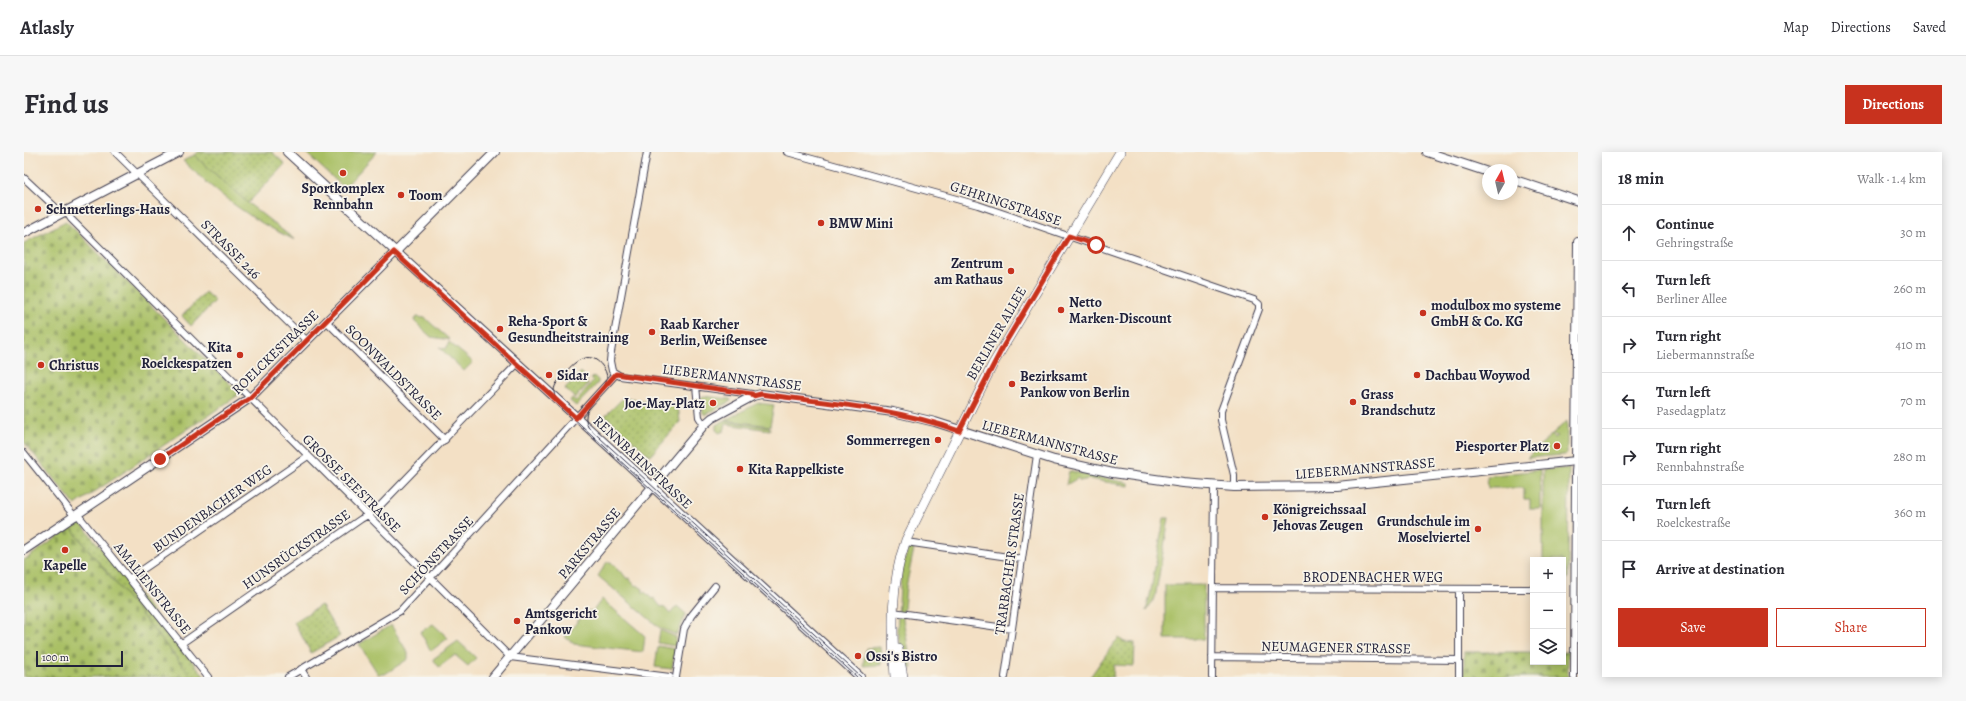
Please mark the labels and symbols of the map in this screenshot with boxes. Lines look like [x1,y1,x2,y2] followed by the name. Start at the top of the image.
[1482,164,1518,200] north arrow
[338,168,348,178] marker: Sportkomplex Rennbahn
[948,177,1064,230] street label: GEHRINGSTRASSE
[301,179,385,214] place label: Sportkomplex Rennbahn
[409,186,443,205] place label: Toom
[396,190,406,200] marker: Toom
[46,200,170,219] place label: Schmetterlings-Haus
[33,204,43,214] marker: Schmetterlings-Haus
[829,214,893,233] place label: BMW Mini
[197,215,265,283] street label: STRASSE 246
[816,218,826,228] marker: BMW Mini
[1087,236,1105,254] route start
[934,254,1003,289] place label: Zentrum am Rathaus
[1006,266,1016,276] marker: Zentrum am Rathaus
[962,283,1031,384] street label: BERLINER ALLEE
[1069,293,1172,328] place label: Netto Marken-Discount
[1431,296,1562,331] place label: modulbox mo systeme GmbH & Co. KG
[1056,305,1066,315] marker: Netto Marken-Discount
[228,306,323,399] street label: ROELCKESTRASSE
[1418,308,1428,318] marker: modulbox mo systeme GmbH & Co. KG
[508,312,630,347] place label: Reha-Sport & Gesundheitstraining
[660,315,768,350] place label: Raab Karcher Berlin, Weißensee
[341,320,446,425] street label: SOONWALDSTRASSE
[495,324,505,334] marker: Reha-Sport & Gesundheitstraining
[647,327,657,337] marker: Raab Karcher Berlin, Weißensee
[141,338,232,373] place label: Kita Roelckespatzen
[235,350,245,360] marker: Kita Roelckespatzen
[49,356,99,375] place label: Christus
[36,360,46,370] marker: Christus
[661,360,803,395] street label: LIEBERMANNSTRASSE
[557,366,589,385] place label: Sidar
[1425,366,1530,385] place label: Dachbau Woywod
[1020,367,1130,402] place label: Bezirksamt Pankow von Berlin
[544,370,554,380] marker: Sidar
[1412,370,1422,380] marker: Dachbau Woywod
[1007,379,1017,389] marker: Bezirksamt Pankow von Berlin
[1361,385,1436,420] place label: Grass Brandschutz
[624,394,706,413] place label: Joe-May-Platz
[1348,397,1358,407] marker: Grass Brandschutz
[708,398,718,408] marker: Joe-May-Platz
[589,411,696,513] street label: RENNBAHNSTRASSE
[980,415,1120,470] street label: LIEBERMANNSTRASSE
[298,430,405,537] street label: GROSSE SEESTRASSE
[846,431,930,450] place label: Sommerregen
[933,435,943,445] marker: Sommerregen
[1455,437,1550,456] place label: Piesporter Platz
[1552,441,1562,451] marker: Piesporter Platz
[151,450,169,468] route end
[1294,453,1436,484] street label: LIEBERMANNSTRASSE
[149,460,276,557] street label: BUNDENBACHER WEG
[748,460,844,479] place label: Kita Rappelkiste
[735,464,745,474] marker: Kita Rappelkiste
[990,492,1029,636] street label: TRARBACHER STRASSE
[1273,500,1367,535] place label: Königreichssaal Jehovas Zeugen
[554,504,625,583] street label: PARKSTRASSE
[238,505,354,594] street label: HUNSRÜCKSTRASSE
[395,512,478,599] street label: SCHÖNSTRASSE
[1260,512,1270,522] marker: Königreichssaal Jehovas Zeugen
[1377,512,1470,547] place label: Grundschule im Moselviertel
[1473,524,1483,534] marker: Grundschule im Moselviertel
[109,538,196,638] street label: AMALIENSTRASSE
[60,545,70,555] marker: Kapelle
[43,556,87,575] place label: Kapelle
[1303,568,1443,587] street label: BRODENBACHER WEG
[524,604,598,639] place label: Amtsgericht Pankow
[512,616,522,626] marker: Amtsgericht Pankow
[1261,637,1411,658] street label: NEUMAGENER STRASSE
[866,647,938,666] place label: Ossi's Bistro
[36,649,123,668] scale bar
[853,651,863,661] marker: Ossi's Bistro

